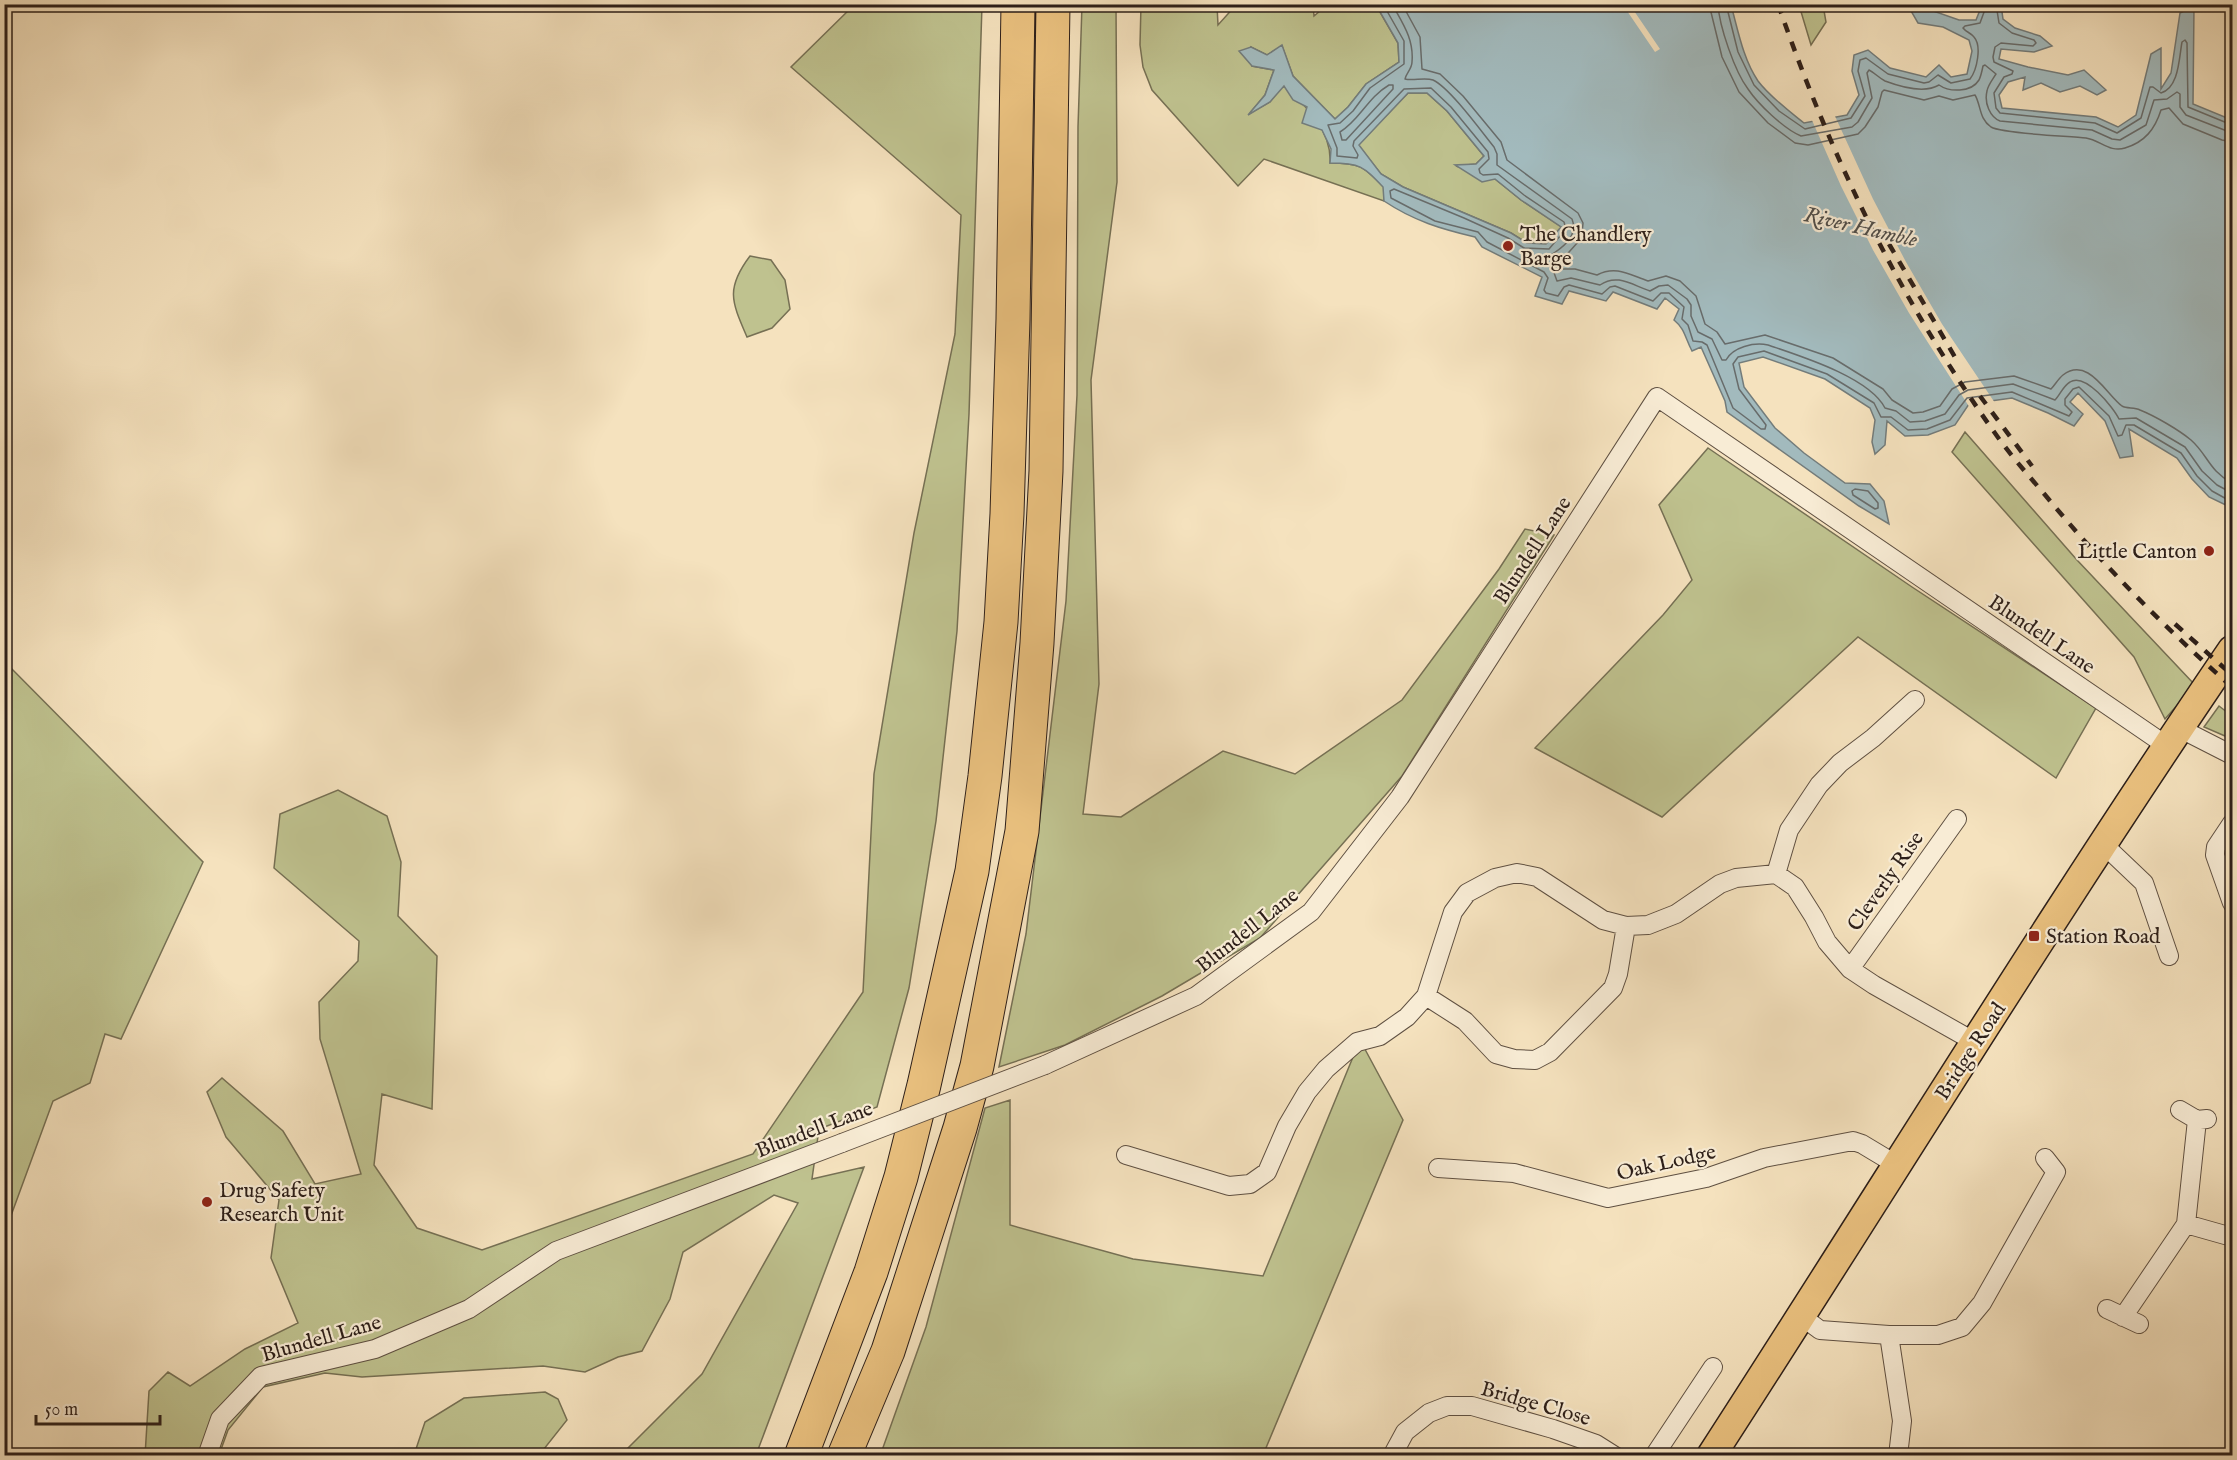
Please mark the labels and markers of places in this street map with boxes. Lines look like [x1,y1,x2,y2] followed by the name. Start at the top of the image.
[1520,222,1652,273] place label: The Chandlery Barge
[1501,239,1515,253] marker: The Chandlery Barge
[2077,539,2197,566] place label: Little Canton
[2202,544,2216,558] marker: Little Canton
[2046,924,2161,951] place label: Station Road
[2027,929,2041,943] marker: Station Road
[219,1178,344,1229] place label: Drug Safety Research Unit
[200,1195,214,1209] marker: Drug Safety Research Unit

